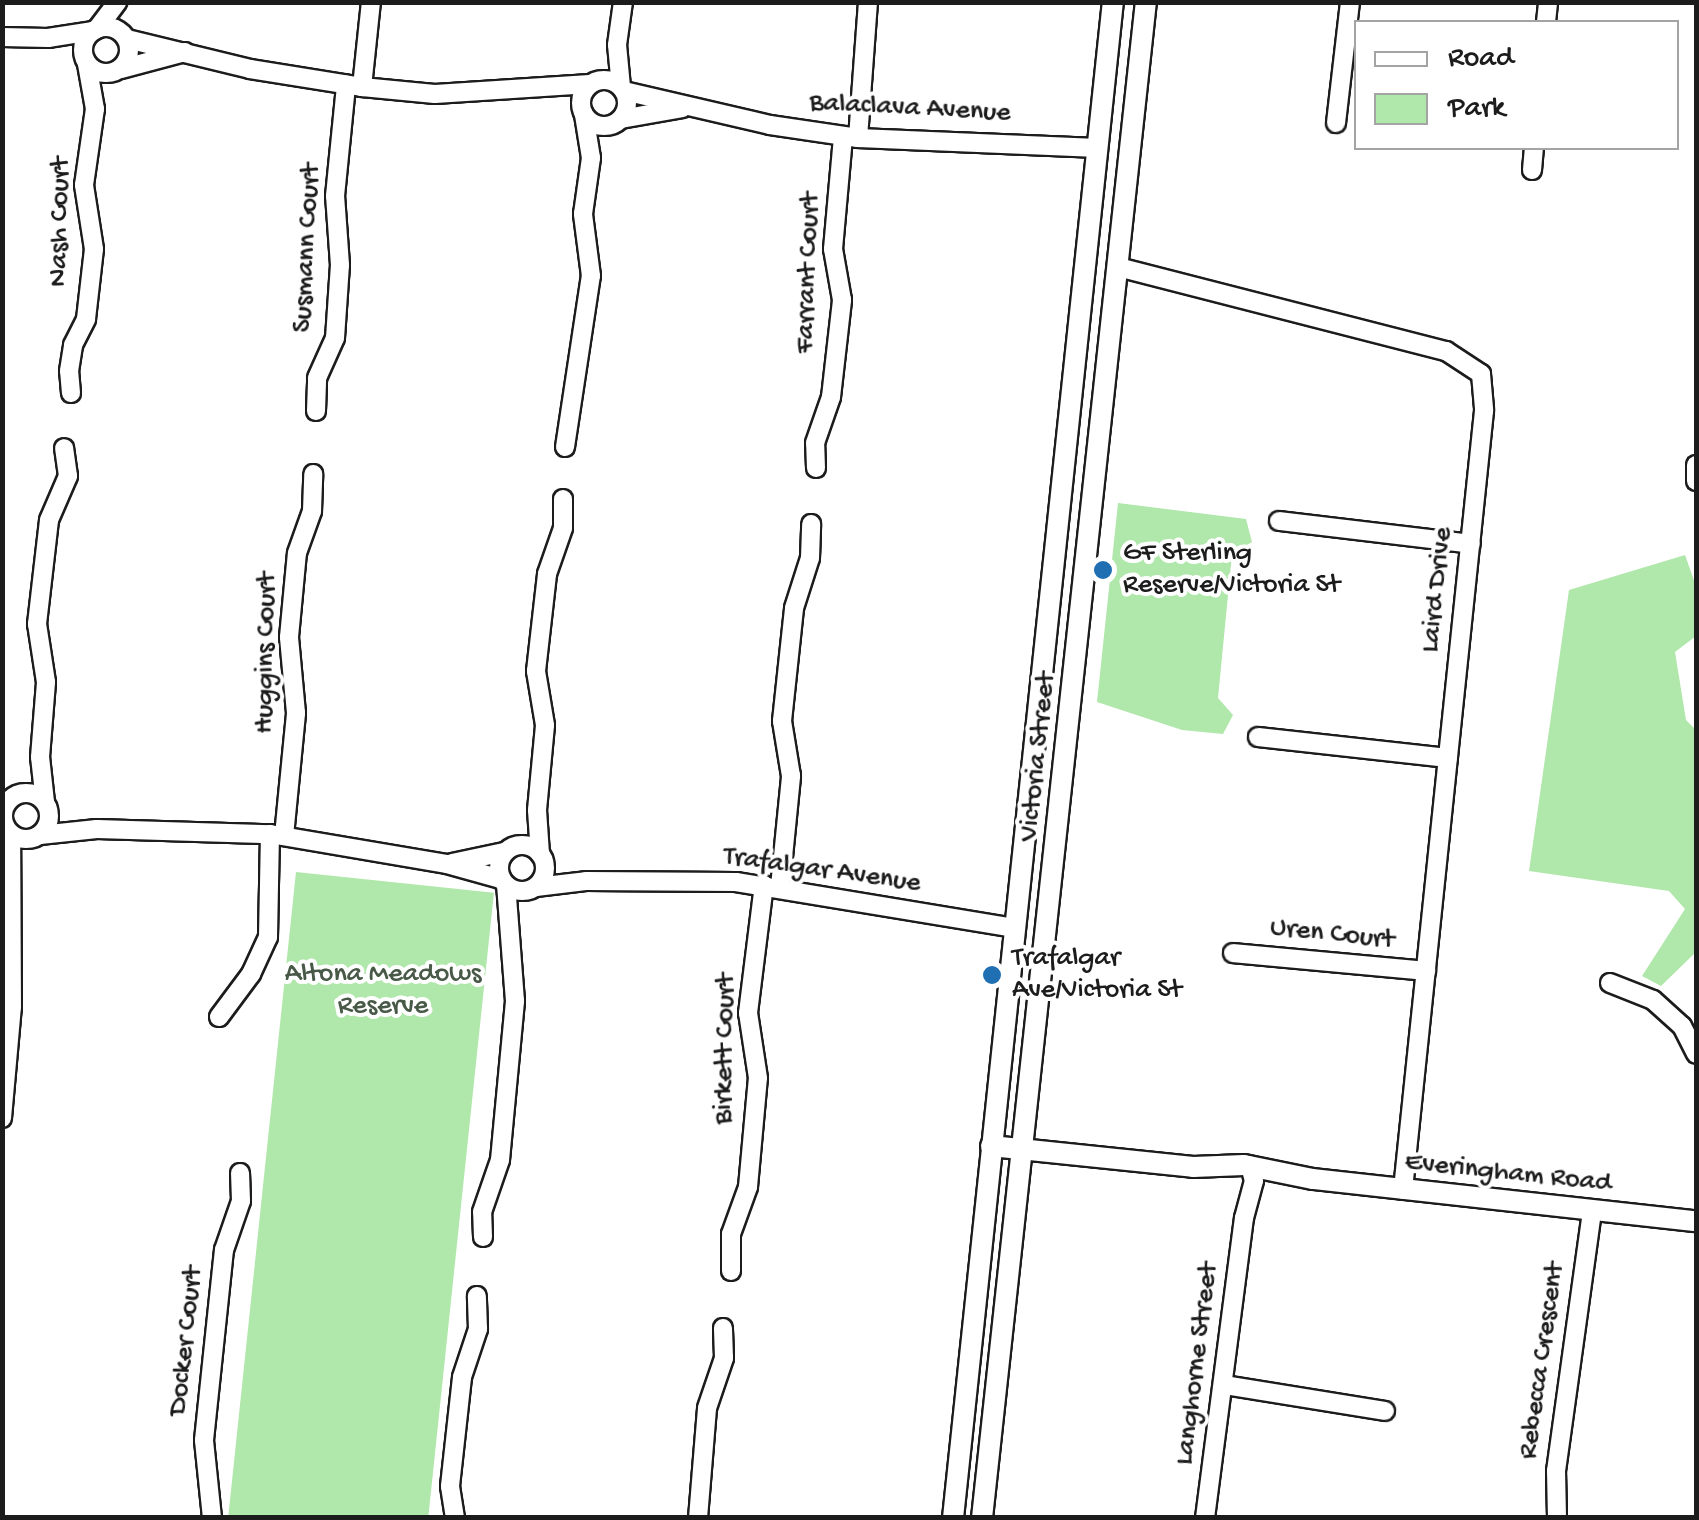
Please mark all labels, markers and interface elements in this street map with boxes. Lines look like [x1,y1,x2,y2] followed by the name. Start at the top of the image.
[1354,20,1679,150] legend
[1448,42,1514,77] text: Road
[808,87,1012,131] street label: Balaclava Avenue
[1448,92,1505,127] text: Park
[43,157,79,287] street label: Nash Court
[287,163,329,333] street label: Susmann Court
[789,192,829,354] street label: Farrant Court
[1415,526,1461,654] street label: Laird Drive
[1123,537,1340,603] place label: GF Sterling Reserve/Victoria St
[1092,559,1114,581] marker: GF Sterling Reserve/Victoria St
[249,572,285,734] street label: Huggins Court
[1013,671,1065,843] street label: Victoria Street
[721,841,923,901] street label: Trafalgar Avenue
[1268,912,1396,958] street label: Uren Court
[1012,942,1182,1008] place label: Trafalgar Ave/Victoria St
[285,958,481,1024] park label: Altona Meadows Reserve
[981,964,1003,986] marker: Trafalgar Ave/Victoria St
[708,973,744,1125] street label: Birkett Court
[1403,1146,1613,1202] street label: Everingham Road
[1169,1261,1227,1467] street label: Langhorne Street
[1513,1261,1573,1461] street label: Rebecca Crescent
[162,1265,212,1417] street label: Docker Court

